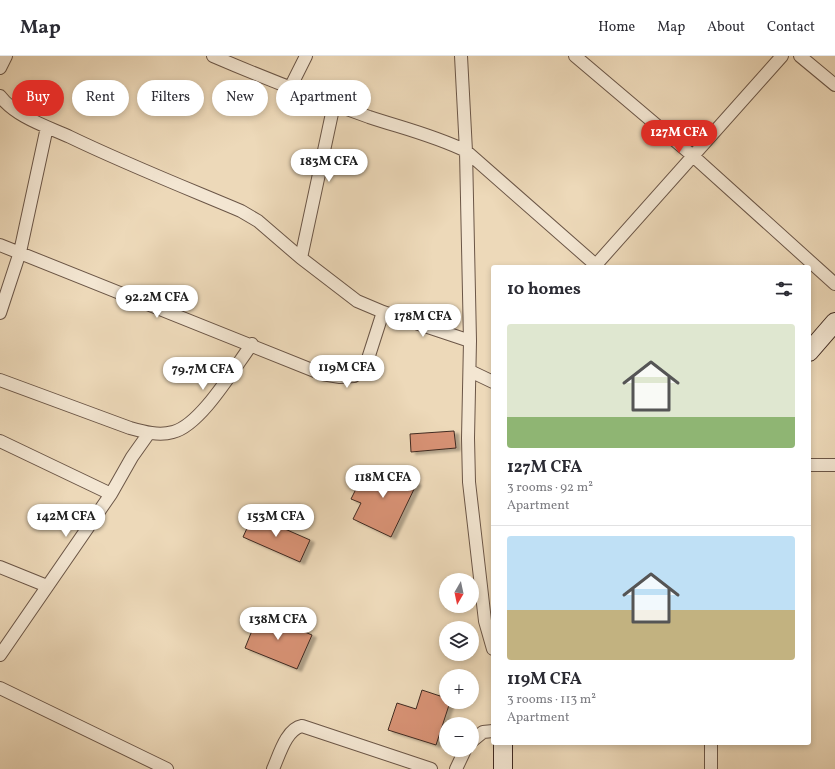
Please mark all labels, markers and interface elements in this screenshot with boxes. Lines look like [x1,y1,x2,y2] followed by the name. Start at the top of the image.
[20,15,61,41] text: Map
[598,18,635,37] text: Home
[657,18,685,37] text: Map
[707,18,745,37] text: About
[767,18,815,37] text: Contact
[12,80,64,116] chip: Buy
[72,80,129,116] chip: Rent
[137,80,204,116] chip: Filters
[212,80,268,116] chip: New
[276,80,371,116] chip: Apartment
[638,120,720,154] pin: 127M CFA
[650,124,708,142] text: 127M CFA
[288,149,370,183] pin: 183M CFA
[300,153,358,171] text: 183M CFA
[507,278,581,301] text: 10 homes
[773,278,795,300] icon: filters
[111,285,203,319] pin: 92.2M CFA
[125,289,189,307] text: 92.2M CFA
[382,304,464,338] pin: 178M CFA
[394,308,452,326] text: 178M CFA
[615,350,687,422] icon: home
[306,355,388,389] pin: 119M CFA
[157,357,249,391] pin: 79.7M CFA
[318,359,376,377] text: 119M CFA
[172,361,234,379] text: 79.7M CFA
[507,456,582,479] text: 127M CFA
[342,465,424,499] pin: 118M CFA
[354,469,412,487] text: 118M CFA
[507,479,593,497] text: 3 rooms · 92 m²
[507,497,570,515] text: Apartment
[25,504,107,538] pin: 142M CFA
[235,504,317,538] pin: 153M CFA
[36,508,96,526] text: 142M CFA
[247,508,305,526] text: 153M CFA
[615,562,687,634] icon: home
[439,573,479,613] north arrow
[439,573,479,757] map controls
[237,607,319,641] pin: 138M CFA
[249,611,307,629] text: 138M CFA
[439,621,479,661] button: layers
[507,668,582,691] text: 119M CFA
[439,669,479,709] button: +
[507,691,596,709] text: 3 rooms · 113 m²
[507,709,570,727] text: Apartment
[439,717,479,757] button: −

